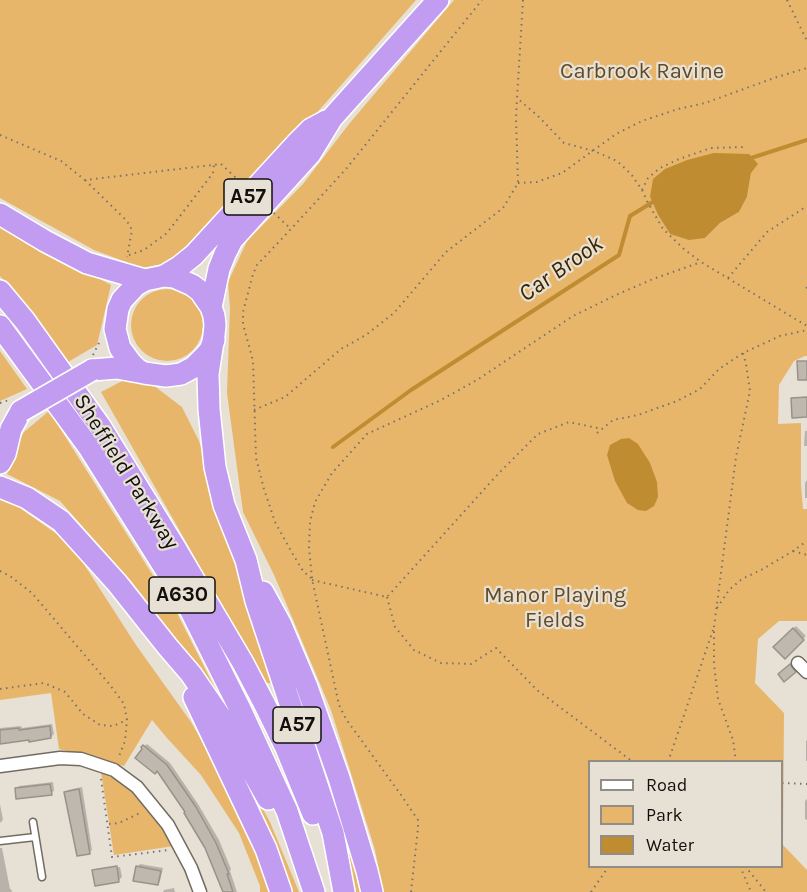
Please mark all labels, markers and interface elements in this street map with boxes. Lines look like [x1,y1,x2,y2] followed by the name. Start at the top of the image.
[560,59,724,85] park label: Carbrook Ravine
[224,179,272,215] road number: A57
[513,230,609,308] water label: Car Brook
[68,389,184,555] street label: Sheffield Parkway
[149,577,215,613] road number: A630
[484,583,626,634] park label: Manor Playing Fields
[273,707,321,743] road number: A57
[588,760,783,868] legend
[646,774,687,796] text: Road
[646,804,683,826] text: Park
[646,834,694,856] text: Water

